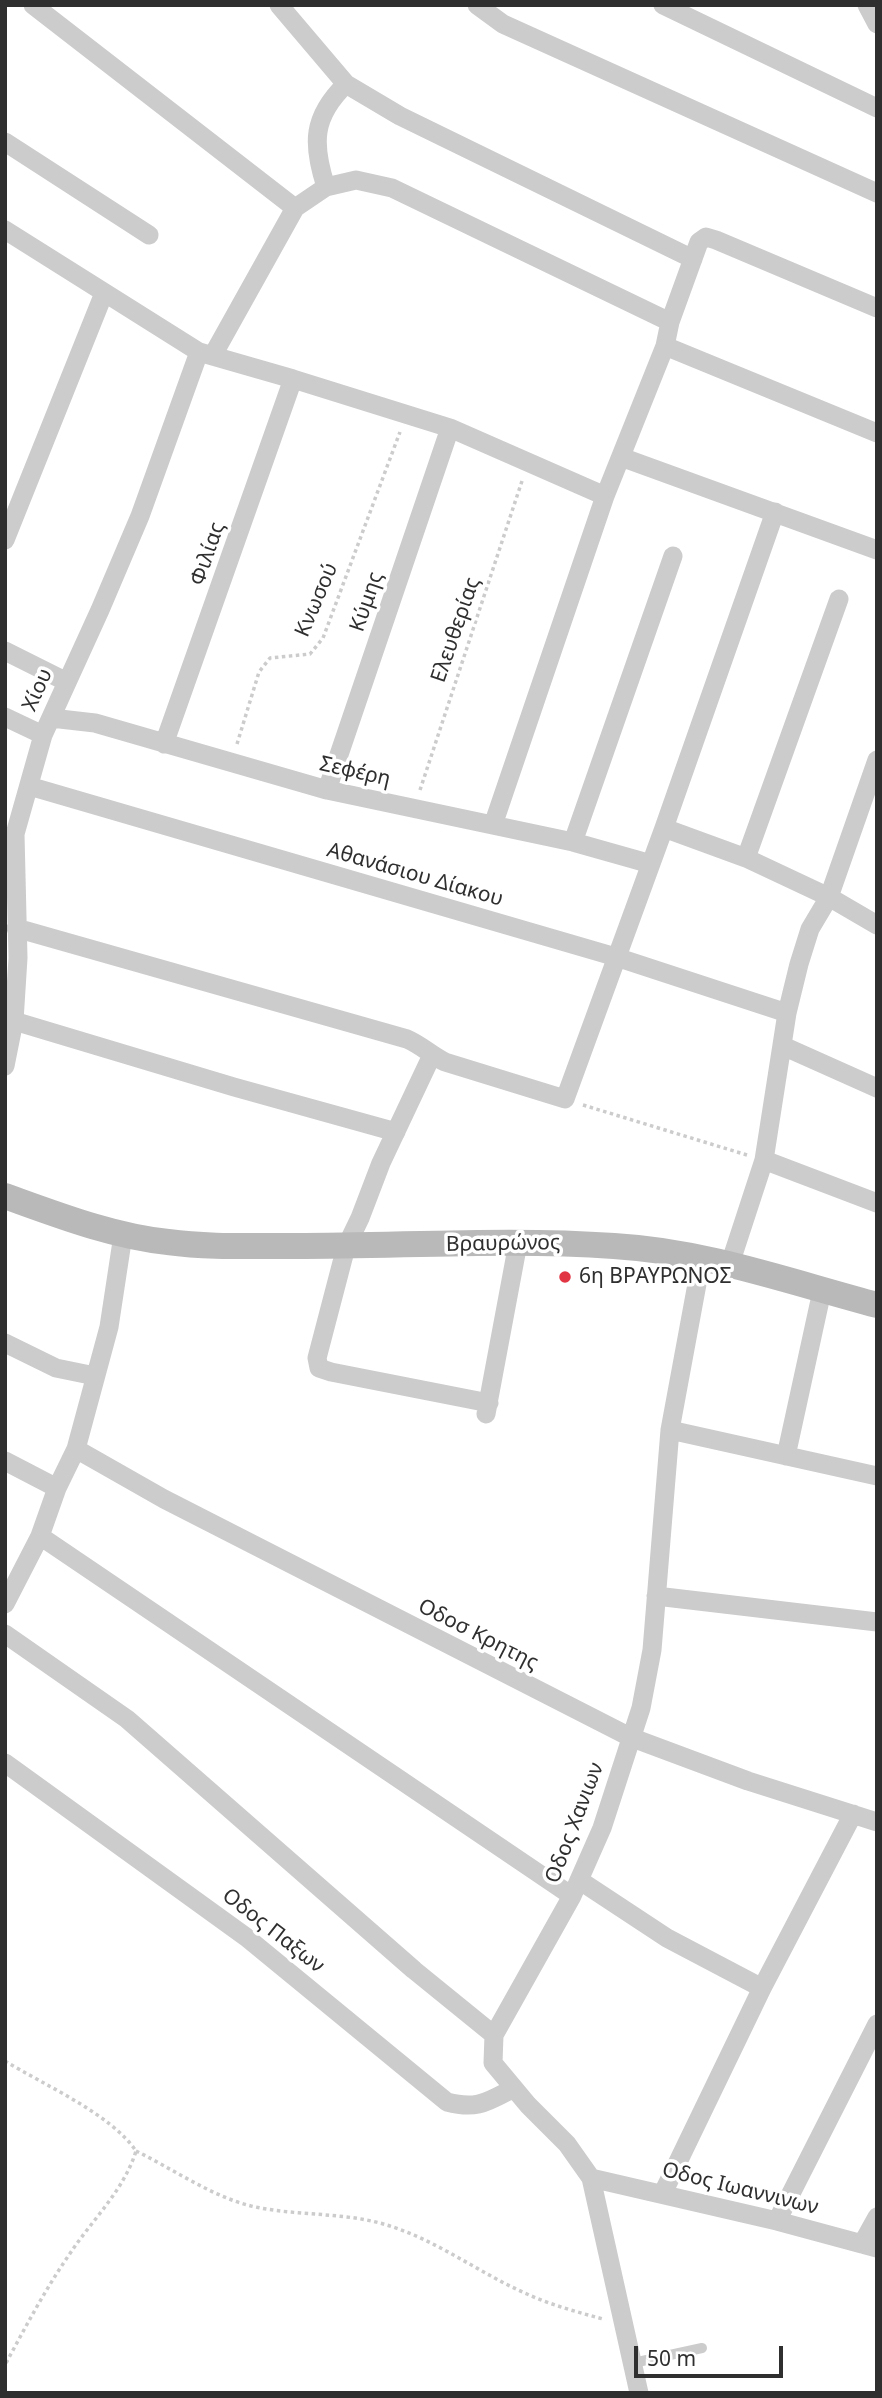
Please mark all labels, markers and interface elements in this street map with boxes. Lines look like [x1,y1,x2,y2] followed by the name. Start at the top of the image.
[185,519,231,589] street label: Φιλίας
[290,559,344,641] street label: Κνωσού
[345,569,389,635] street label: Κύμης
[426,574,486,686] street label: Ελευθερίας
[18,665,58,715] street label: Χίου
[317,752,393,792] street label: Σεφέρη
[324,838,506,912] street label: Αθανάσιου Δίακου
[446,1230,560,1258] street label: Βραυρώνος
[579,1264,732,1290] place label: 6η ΒΡΑΥΡΩΝΟΣ
[557,1269,573,1285] marker: 6η ΒΡΑΥΡΩΝΟΣ
[414,1594,542,1676] street label: Οδοσ Κρητης
[540,1759,610,1887] street label: Οδος Χανιων
[217,1883,329,1979] street label: Οδος Παξων
[659,2157,821,2221] street label: Οδος Ιωαννινων
[637,2332,786,2376] scale bar
[647,2344,696,2372] text: 50 m

